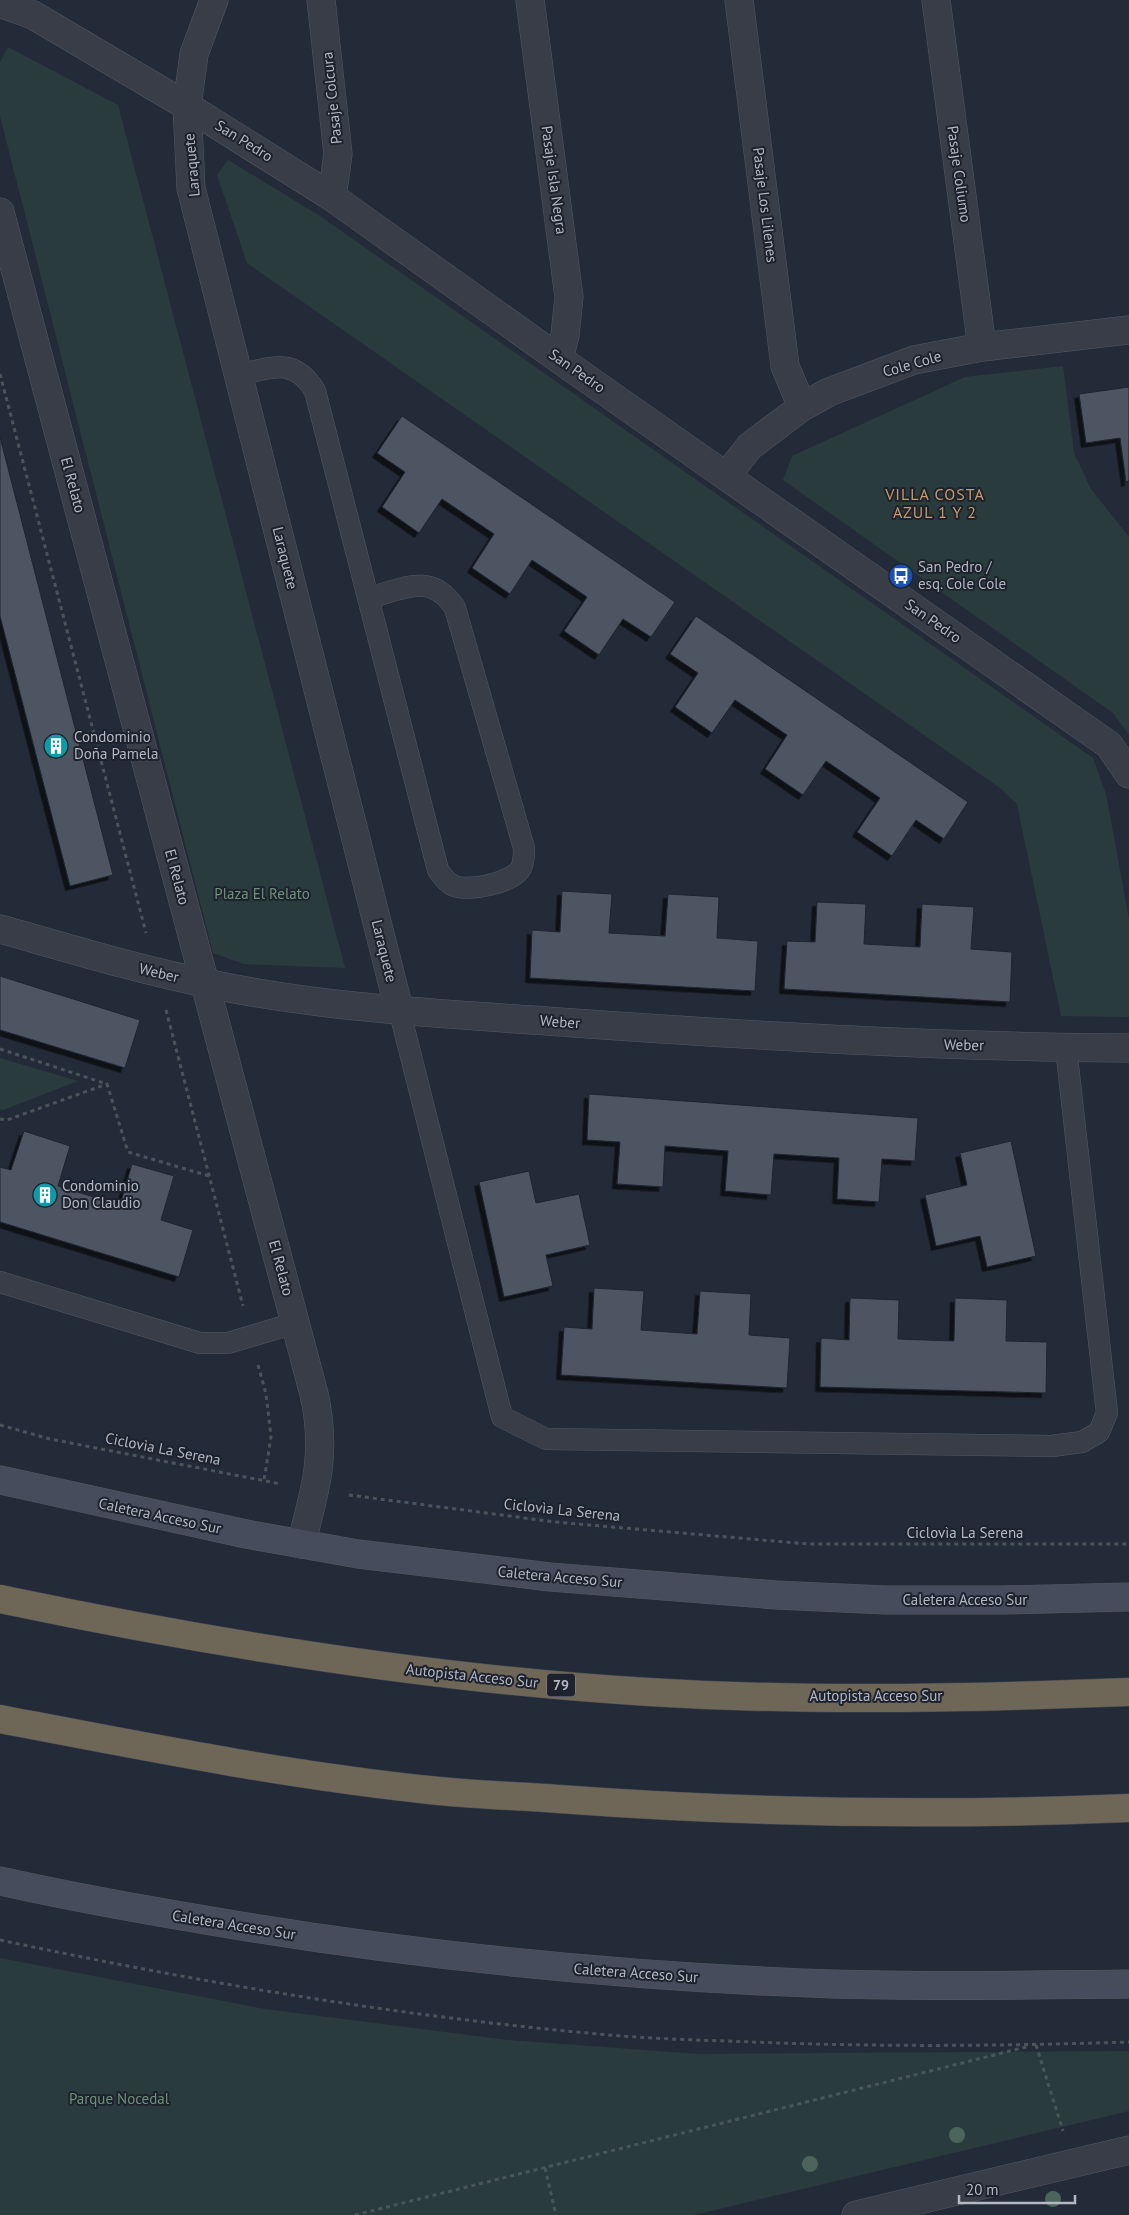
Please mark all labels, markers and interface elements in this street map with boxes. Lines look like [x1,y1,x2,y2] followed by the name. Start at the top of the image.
[317,51,346,145] street label: Pasaje Colcura
[212,115,277,166] street label: San Pedro
[537,124,572,235] street label: Pasaje Isla Negra
[943,124,976,224] street label: Pasaje Coliumo
[179,132,204,198] street label: Laraquete
[749,146,782,264] street label: Pasaje Los Lilenes
[546,344,609,397] street label: San Pedro
[880,346,943,381] street label: Cole Cole
[57,455,90,515] street label: El Relato
[884,484,985,522] district label: VILLA COSTA AZUL 1 Y 2
[269,525,302,591] street label: Laraquete
[918,557,1006,593] place label: San Pedro / esq. Cole Cole
[888,563,914,589] bus stop icon: San Pedro / esq. Cole Cole
[902,594,965,647] street label: San Pedro
[74,727,158,763] place label: Condominio Doña Pamela
[43,733,69,759] building icon: Condominio Doña Pamela
[161,847,194,907] street label: El Relato
[214,884,310,903] park label: Plaza El Relato
[368,918,401,984] street label: Laraquete
[137,959,181,986] street label: Weber
[539,1011,581,1032] street label: Weber
[944,1035,984,1054] street label: Weber
[62,1176,141,1212] place label: Condominio Don Claudio
[32,1182,58,1208] building icon: Condominio Don Claudio
[265,1238,298,1298] street label: El Relato
[104,1428,222,1469] street label: Ciclovìa La Serena
[97,1493,223,1538] street label: Caletera Acceso Sur
[503,1494,621,1525] street label: Ciclovìa La Serena
[906,1523,1024,1542] street label: Ciclovìa La Serena
[497,1562,623,1591] street label: Caletera Acceso Sur
[903,1590,1027,1609] street label: Caletera Acceso Sur
[405,1659,539,1692] street label: Autopista Acceso Sur
[547,1674,575,1696] road number: 79
[810,1686,942,1705] street label: Autopista Acceso Sur
[171,1905,297,1944] street label: Caletera Acceso Sur
[573,1959,699,1986] street label: Caletera Acceso Sur
[69,2089,170,2108] park label: Parque Nocedal
[959,2172,1075,2204] scale bar
[966,2180,999,2199] text: 20 m

